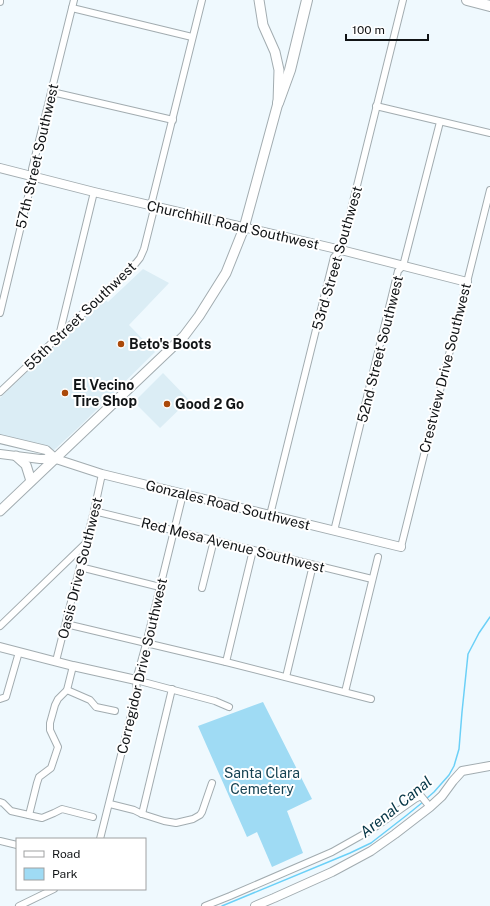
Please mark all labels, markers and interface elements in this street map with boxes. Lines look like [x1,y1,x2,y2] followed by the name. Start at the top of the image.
[346,16,428,42] scale bar
[352,23,385,37] text: 100 m
[13,82,61,230] street label: 57th Street Southwest
[309,184,365,332] street label: 53rd Street Southwest
[145,197,321,253] street label: Churchhill Road Southwest
[21,259,139,373] street label: 55th Street Southwest
[354,274,406,424] street label: 52nd Street Southwest
[416,281,474,455] street label: Crestview Drive Southwest
[129,336,211,352] place label: Beto's Boots
[116,339,126,349] marker: Beto's Boots
[73,377,137,409] place label: El Vecino Tire Shop
[60,388,70,398] marker: El Vecino Tire Shop
[175,396,244,412] place label: Good 2 Go
[162,399,172,409] marker: Good 2 Go
[144,477,312,533] street label: Gonzales Road Southwest
[55,496,105,640] street label: Oasis Drive Southwest
[140,514,326,576] street label: Red Mesa Avenue Southwest
[114,576,170,756] street label: Corregidor Drive Southwest
[224,765,300,797] park label: Santa Clara Cemetery
[357,773,435,841] water label: Arenal Canal
[16,838,146,890] legend
[52,847,80,861] text: Road
[52,867,78,881] text: Park

